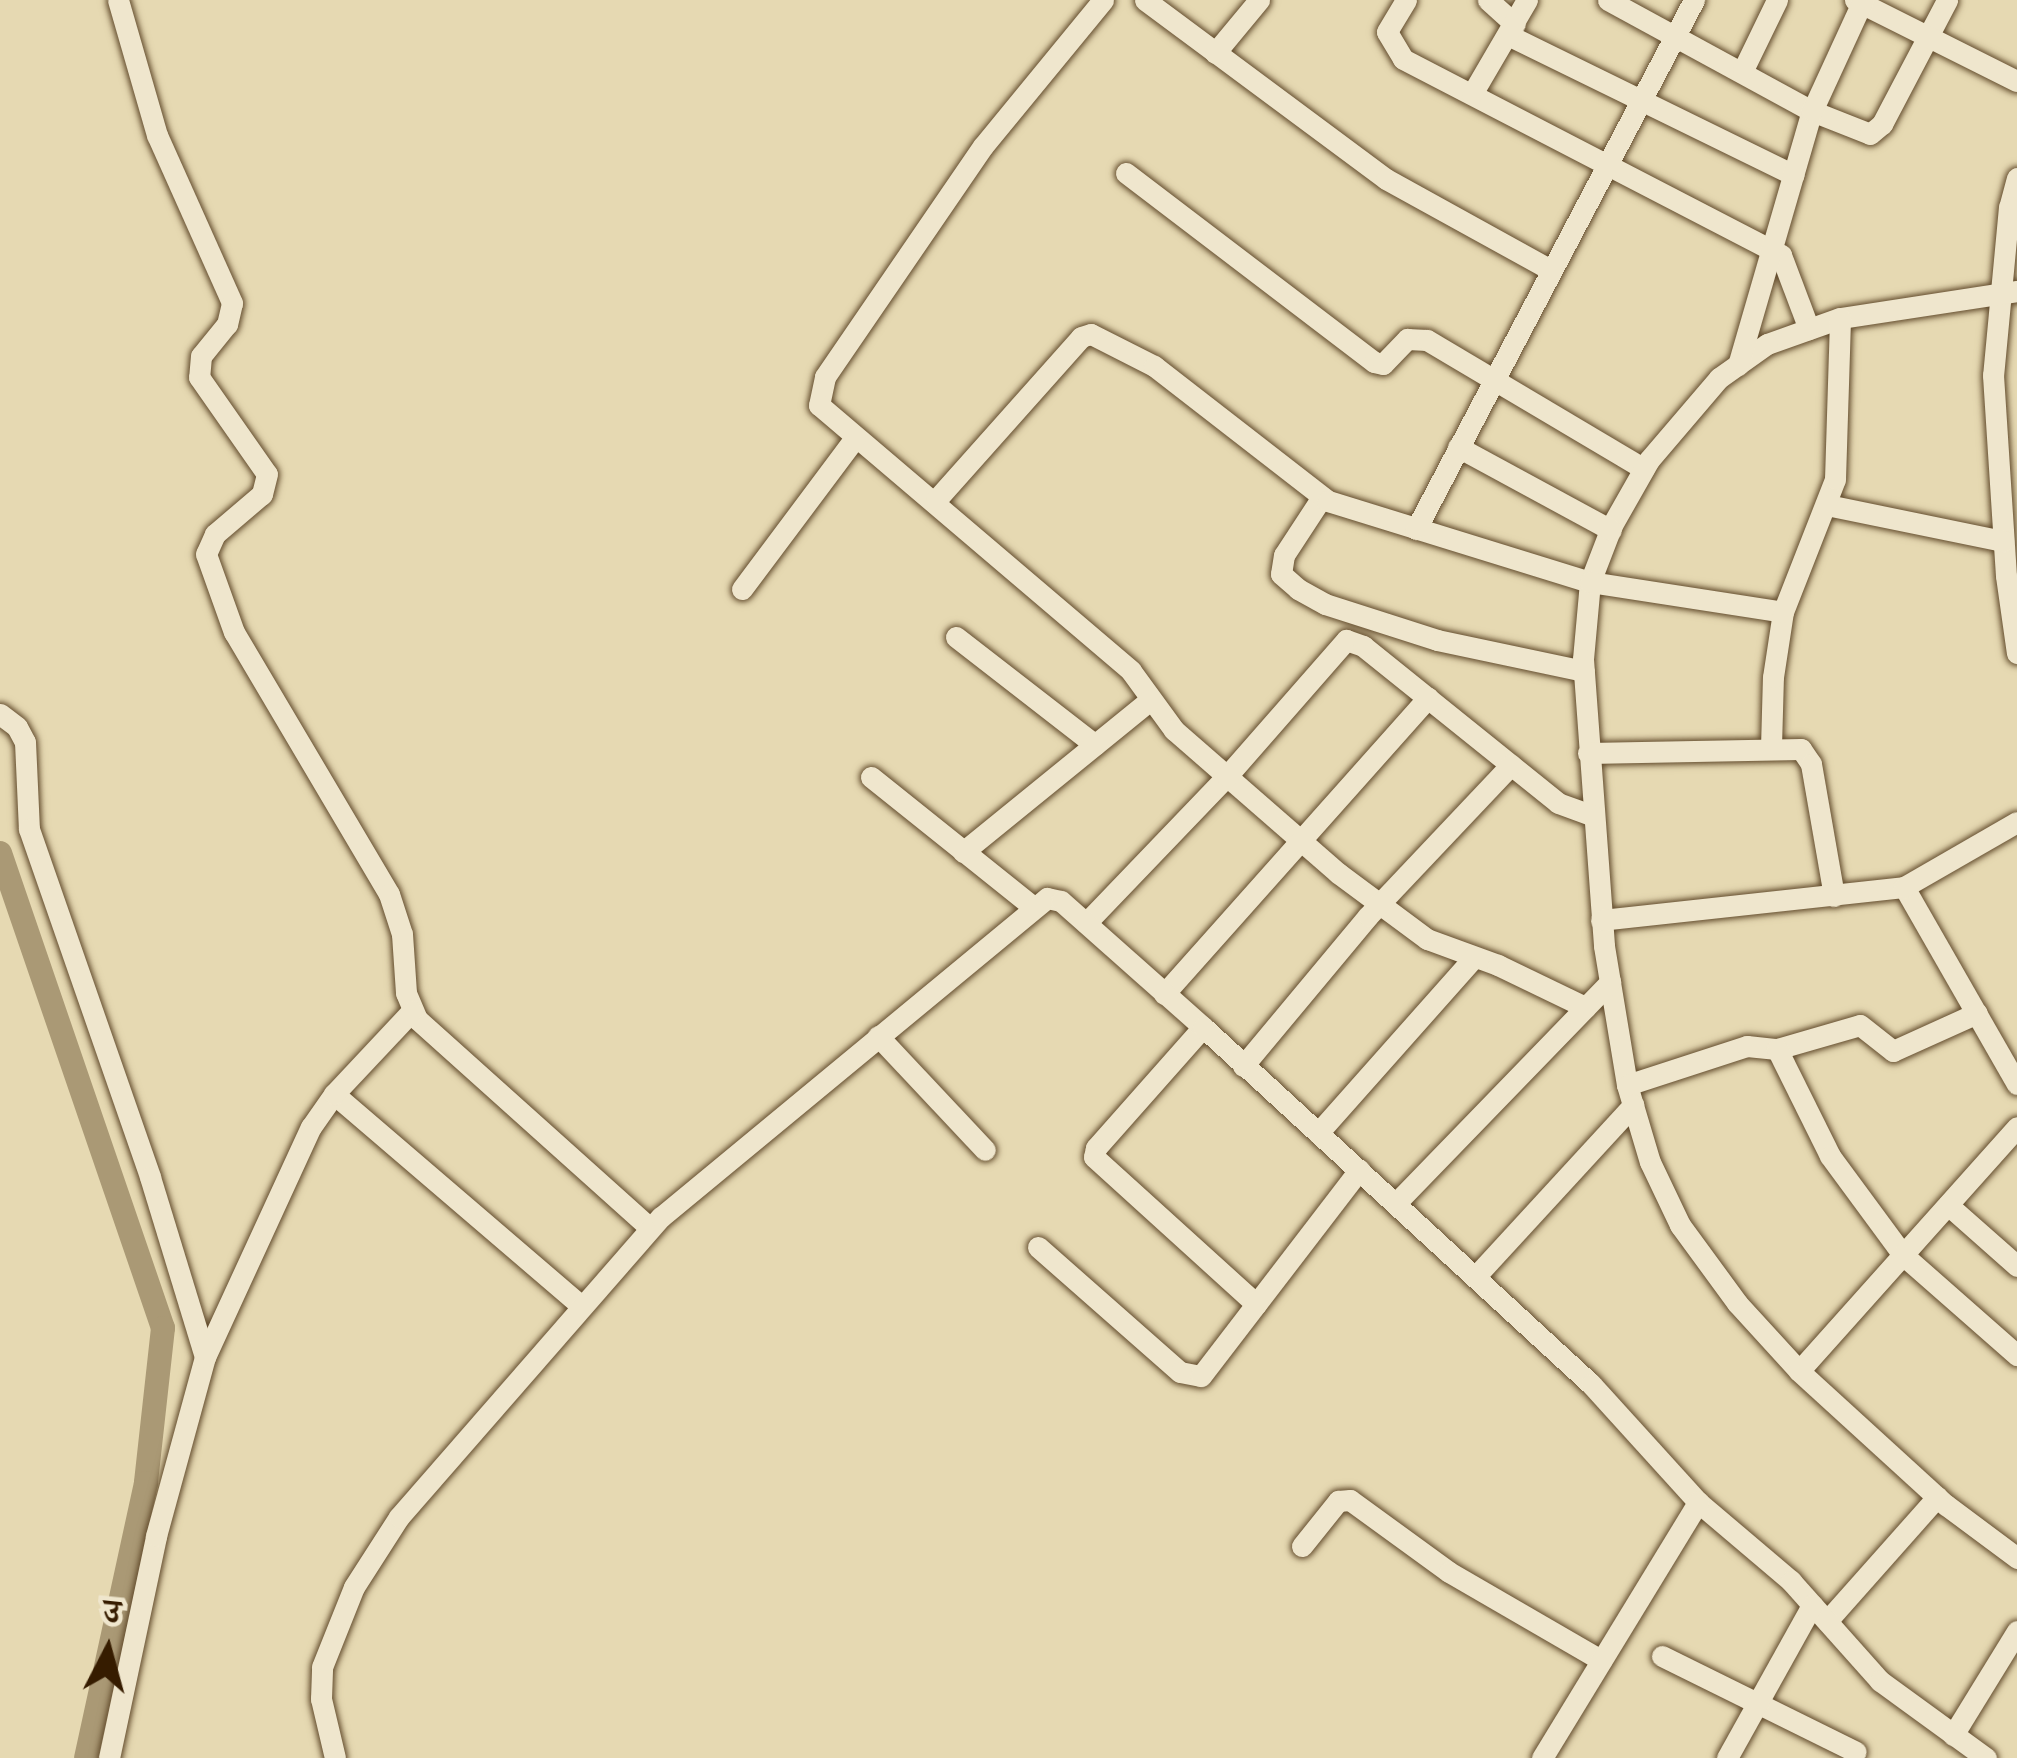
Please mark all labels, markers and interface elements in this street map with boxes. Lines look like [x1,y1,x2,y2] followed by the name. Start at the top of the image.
[48,1590,168,1710] north arrow
[101,1590,123,1638] text: उ

